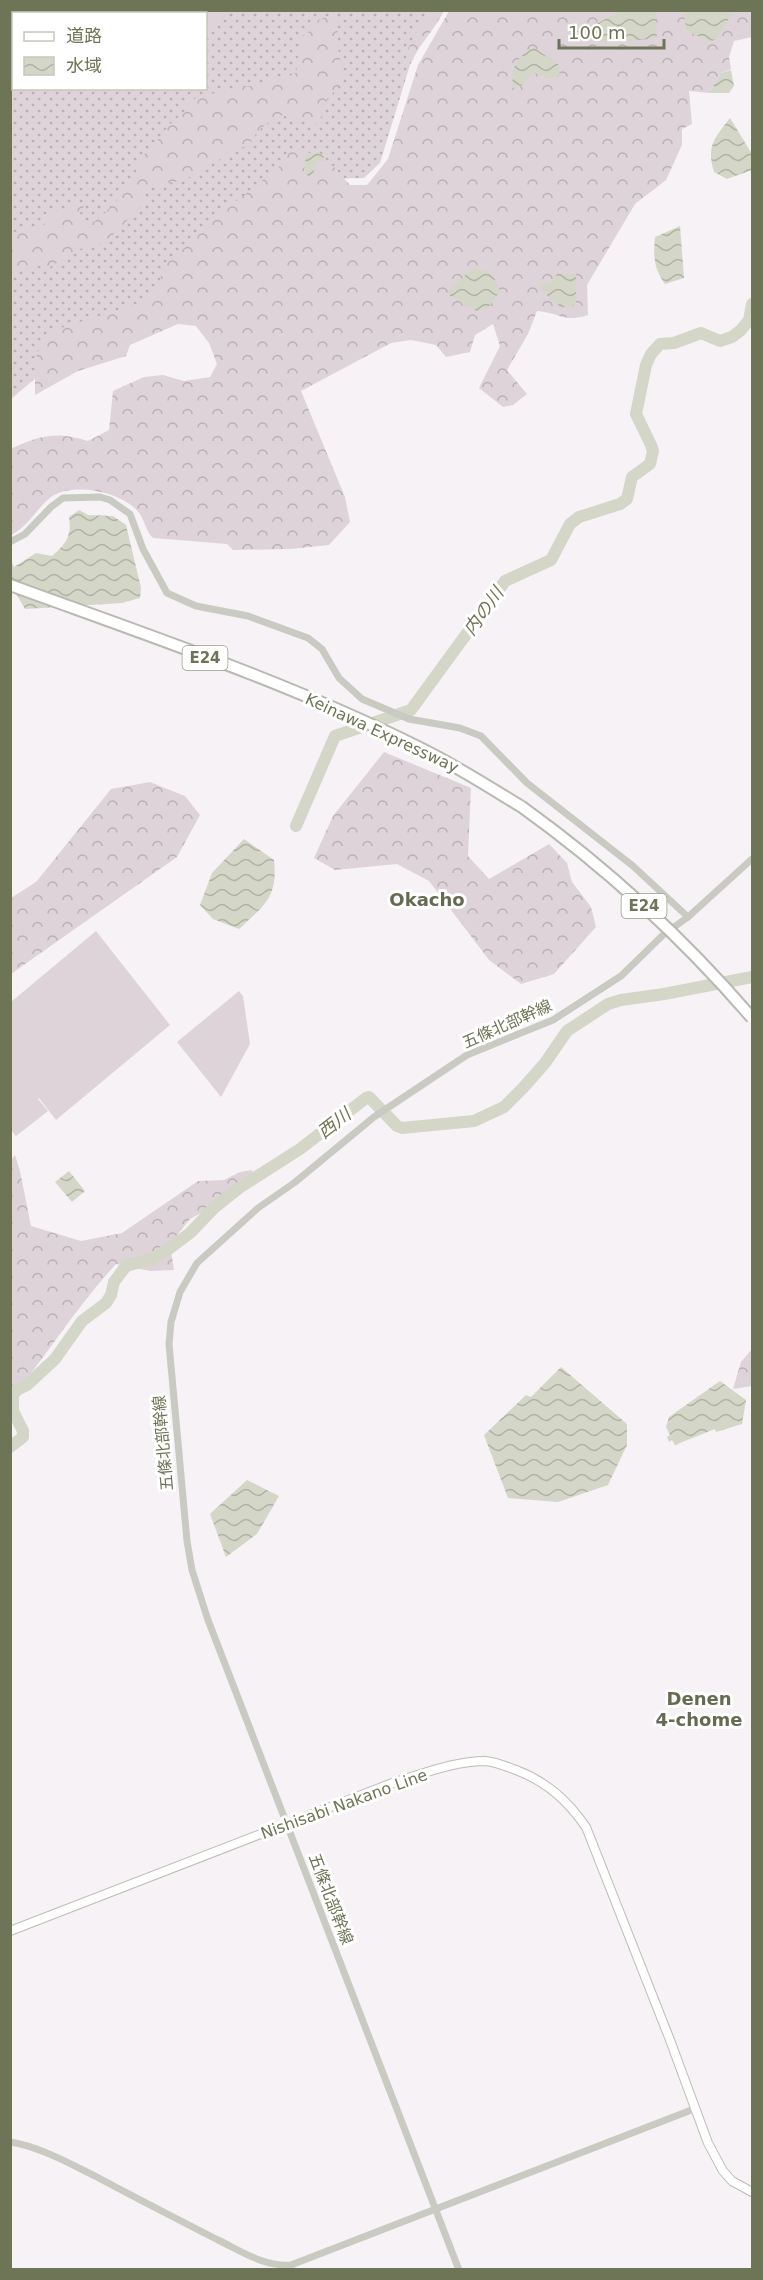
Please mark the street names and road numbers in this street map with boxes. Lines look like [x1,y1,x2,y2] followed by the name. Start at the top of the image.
[182,646,228,670] road number: E24
[302,689,462,777] street label: Keinawa Expressway
[622,894,666,918] road number: E24
[459,996,555,1052] street label: 五條北部幹線
[149,1394,177,1492] street label: 五條北部幹線
[258,1765,430,1843] street label: Nishisabi Nakano Line
[305,1851,357,1947] street label: 五條北部幹線

